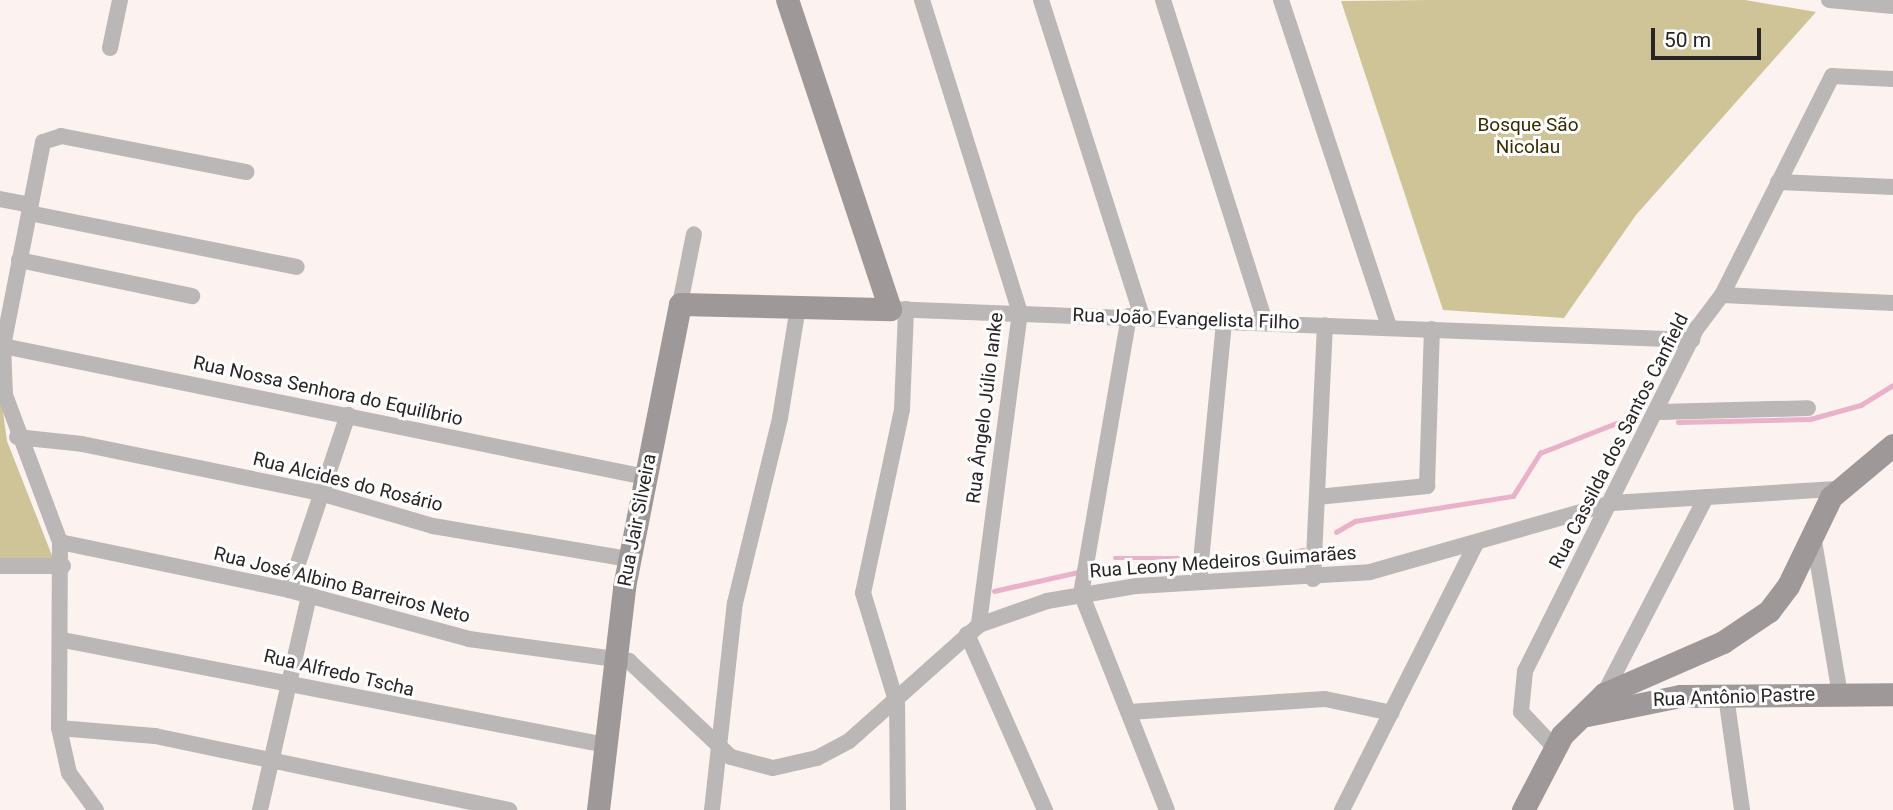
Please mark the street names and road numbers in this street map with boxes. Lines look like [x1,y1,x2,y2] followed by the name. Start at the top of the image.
[1072,304,1300,334] street label: Rua João Evangelista Filho
[1545,310,1693,572] street label: Rua Cassilda dos Santos Canfield
[962,311,1008,505] street label: Rua Ângelo Júlio Ianke
[191,351,465,431] street label: Rua Nossa Senhora do Equilíbrio
[251,447,445,517] street label: Rua Alcides do Rosário
[613,452,661,588] street label: Rua Jair Silveira
[1089,541,1357,583] street label: Rua Leony Medeiros Guimarães
[212,542,472,628] street label: Rua José Albino Barreiros Neto
[261,645,417,701] street label: Rua Alfredo Tscha
[1653,683,1815,711] street label: Rua Antônio Pastre

